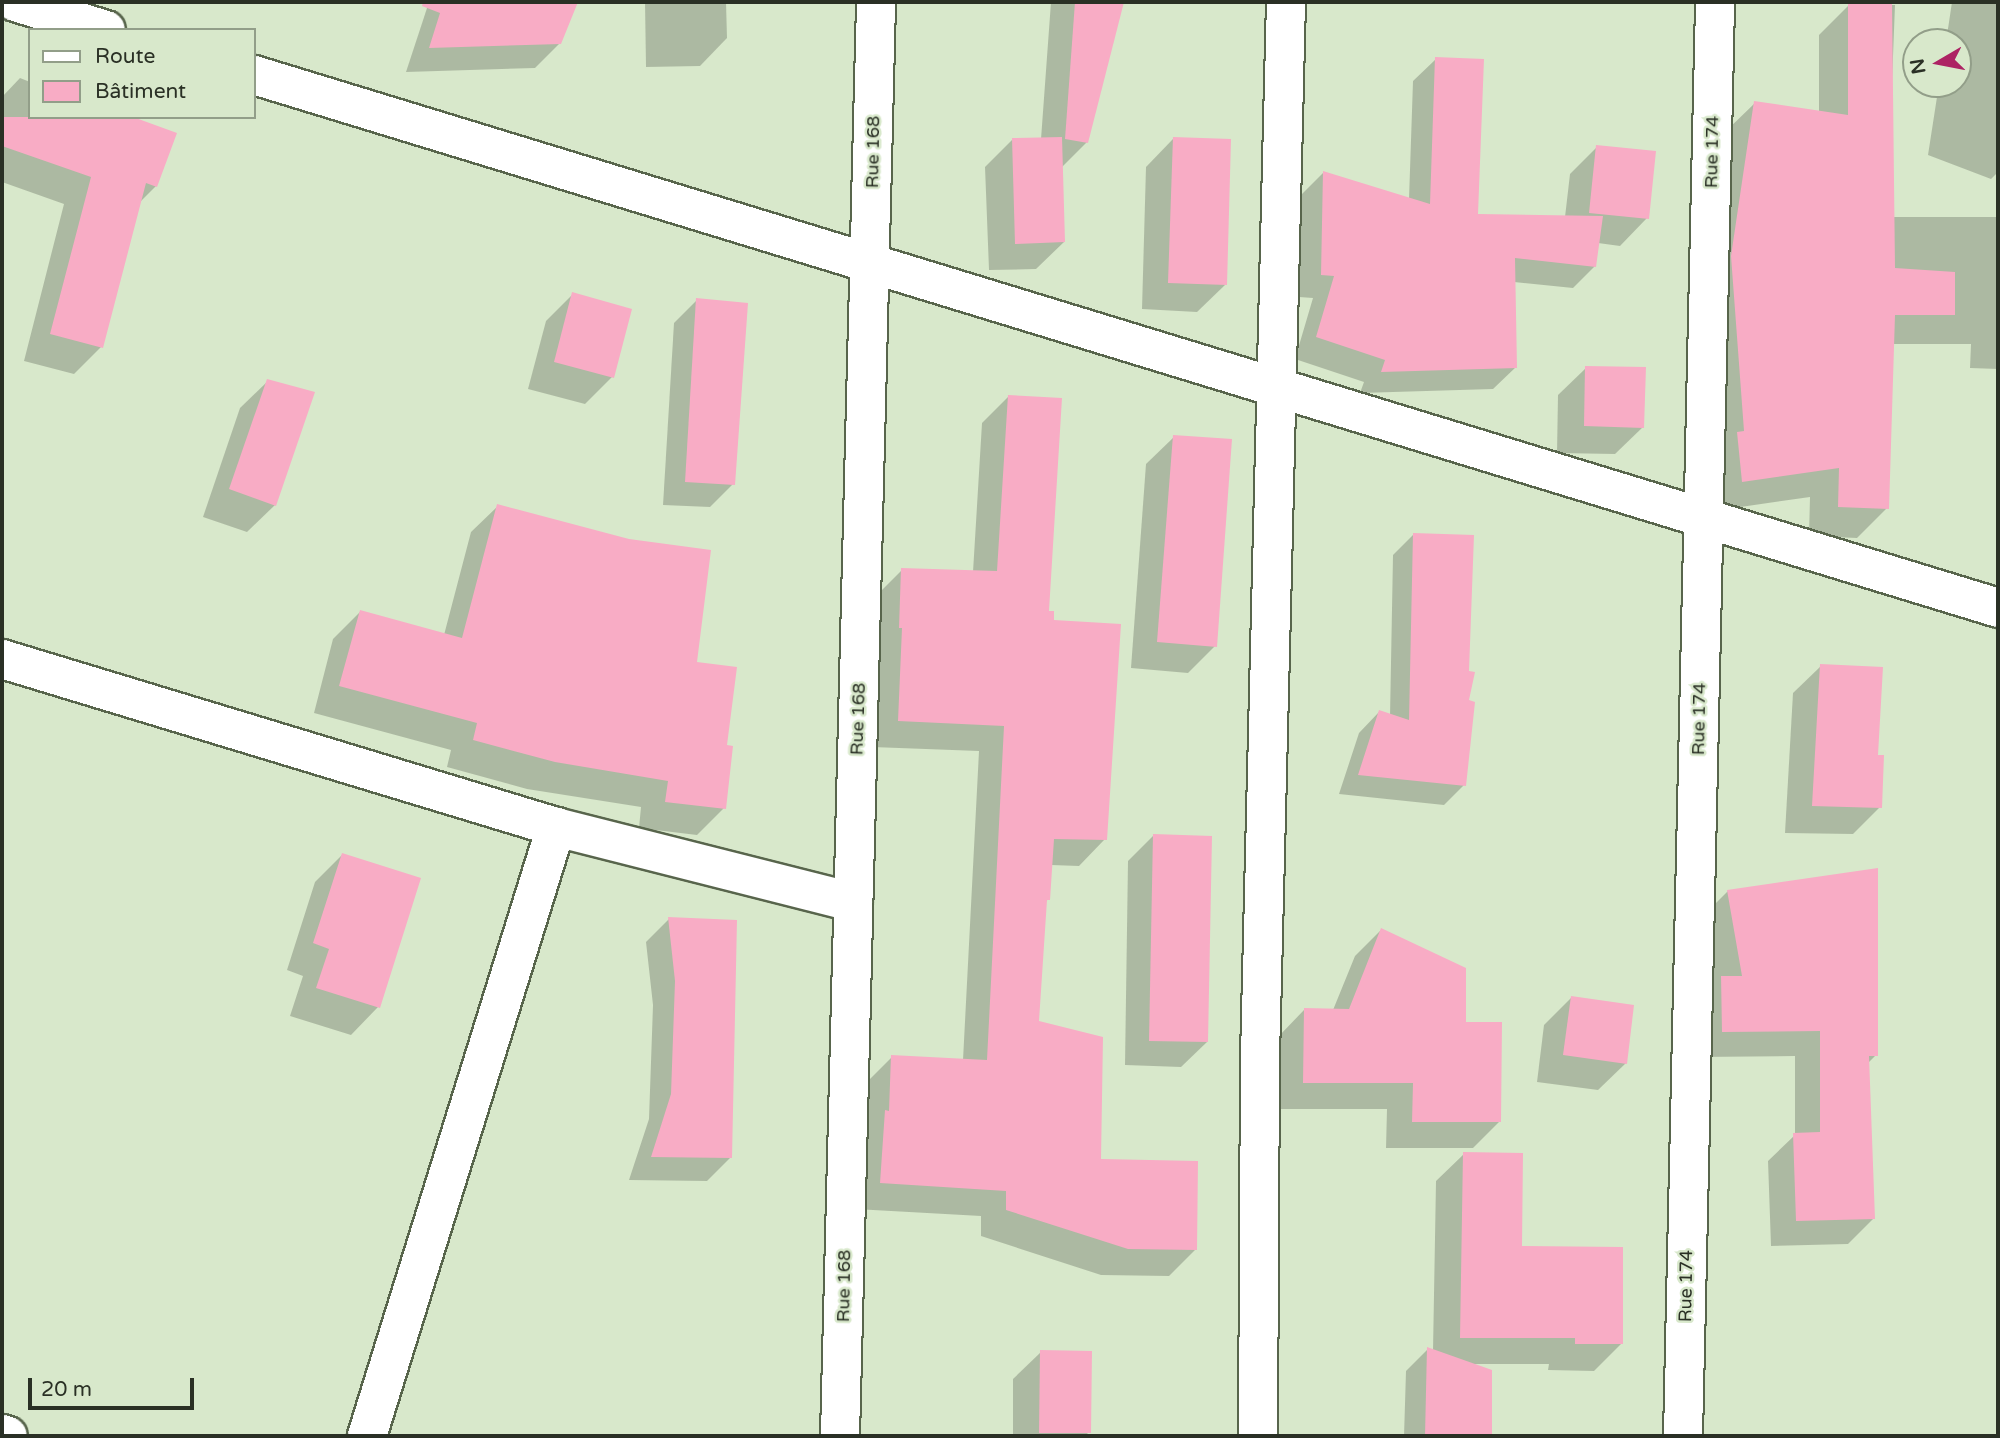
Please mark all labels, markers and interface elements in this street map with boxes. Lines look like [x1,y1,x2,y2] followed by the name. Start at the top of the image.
[28,28,256,119] legend
[1902,28,1972,98] north arrow
[95,44,155,69] text: Route
[1906,57,1930,76] text: N
[95,79,186,104] text: Bâtiment
[862,116,884,188] street label: Rue 168
[1701,116,1723,188] street label: Rue 174
[846,682,870,756] street label: Rue 168
[1688,683,1710,755] street label: Rue 174
[833,1250,855,1322] street label: Rue 168
[1675,1250,1697,1322] street label: Rue 174
[32,1364,198,1408] scale bar
[41,1377,92,1402] text: 20 m

